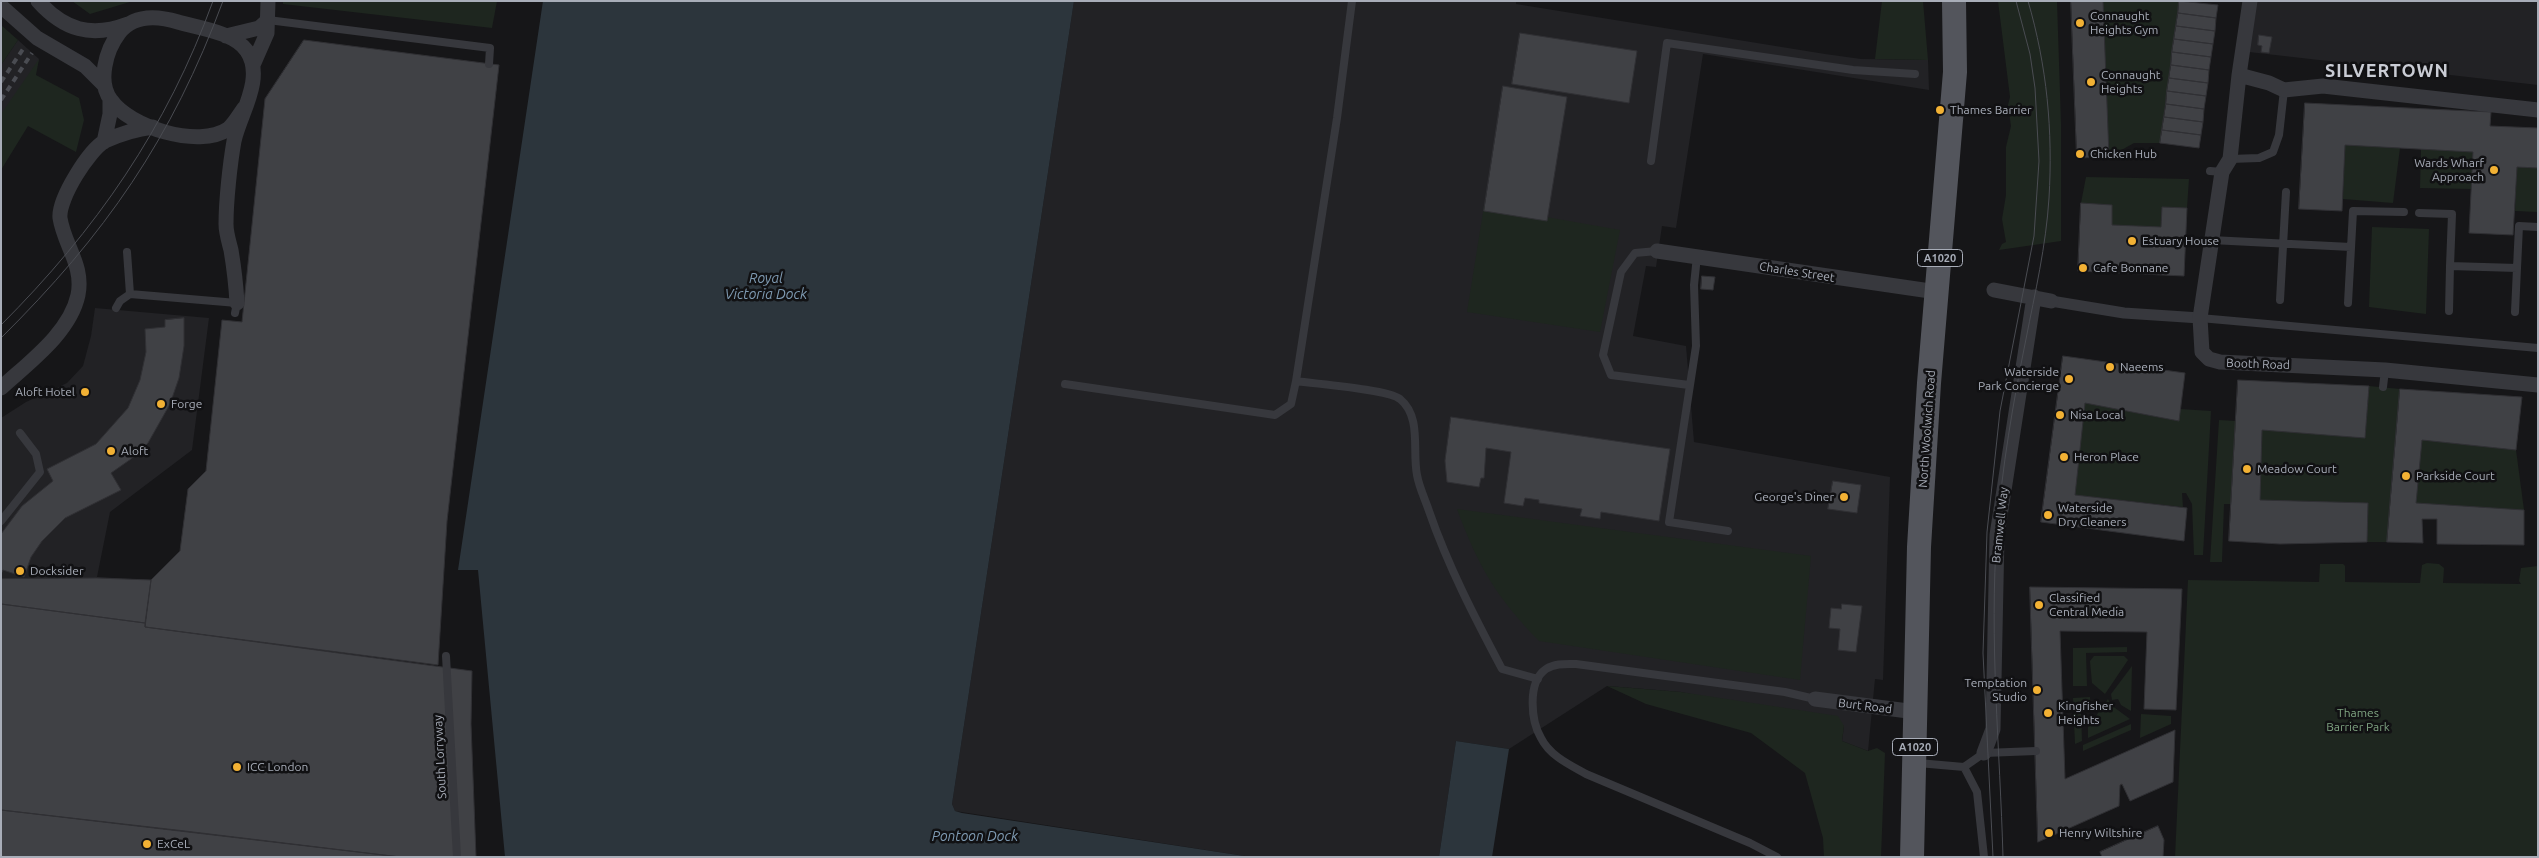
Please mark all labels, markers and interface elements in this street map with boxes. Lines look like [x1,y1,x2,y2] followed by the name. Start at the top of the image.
[2090,9,2158,37] place label: Connaught Heights Gym
[2074,17,2086,29] marker: Connaught Heights Gym
[2324,60,2450,82] district label: SILVERTOWN
[2101,68,2161,96] place label: Connaught Heights
[2085,76,2097,88] marker: Connaught Heights
[1950,103,2032,117] place label: Thames Barrier
[1934,104,1946,116] marker: Thames Barrier
[2090,147,2157,161] place label: Chicken Hub
[2074,148,2086,160] marker: Chicken Hub
[2414,156,2484,184] place label: Wards Wharf Approach
[2488,164,2500,176] marker: Wards Wharf Approach
[2142,234,2219,248] place label: Estuary House
[2126,235,2138,247] marker: Estuary House
[1918,250,1962,266] road number: A1020
[1758,259,1836,285] street label: Charles Street
[2093,261,2168,275] place label: Cafe Bonnane
[2077,262,2089,274] marker: Cafe Bonnane
[725,270,807,302] water label: Royal Victoria Dock
[2226,356,2290,372] street label: Booth Road
[2120,360,2164,374] place label: Naeems
[2104,361,2116,373] marker: Naeems
[1978,365,2059,393] place label: Waterside Park Concierge
[1916,370,1938,488] street label: North Woolwich Road
[2063,373,2075,385] marker: Waterside Park Concierge
[15,385,75,399] place label: Aloft Hotel
[79,386,91,398] marker: Aloft Hotel
[171,397,202,411] place label: Forge
[155,398,167,410] marker: Forge
[2070,408,2124,422] place label: Nisa Local
[2054,409,2066,421] marker: Nisa Local
[121,444,148,458] place label: Aloft
[105,445,117,457] marker: Aloft
[2074,450,2139,464] place label: Heron Place
[2058,451,2070,463] marker: Heron Place
[2257,462,2337,476] place label: Meadow Court
[2241,463,2253,475] marker: Meadow Court
[2416,469,2495,483] place label: Parkside Court
[2400,470,2412,482] marker: Parkside Court
[1989,486,2011,564] street label: Bramwell Way
[1754,490,1834,504] place label: George's Diner
[1838,491,1850,503] marker: George's Diner
[2058,501,2126,529] place label: Waterside Dry Cleaners
[2042,509,2054,521] marker: Waterside Dry Cleaners
[30,564,83,578] place label: Docksider
[14,565,26,577] marker: Docksider
[2049,591,2124,619] place label: Classified Central Media
[2033,599,2045,611] marker: Classified Central Media
[1965,676,2027,704] place label: Temptation Studio
[2031,684,2043,696] marker: Temptation Studio
[1837,696,1893,716] street label: Burt Road
[2058,699,2113,727] place label: Kingfisher Heights
[2326,706,2390,734] park label: Thames Barrier Park
[2042,707,2054,719] marker: Kingfisher Heights
[431,715,449,799] street label: South Lorryway
[1892,739,1938,756] road number: A1020
[247,760,308,774] place label: ICC London
[231,761,243,773] marker: ICC London
[2059,826,2142,840] place label: Henry Wiltshire
[2043,827,2055,839] marker: Henry Wiltshire
[932,828,1018,844] water label: Pontoon Dock
[157,837,190,851] place label: ExCeL
[141,838,153,850] marker: ExCeL

